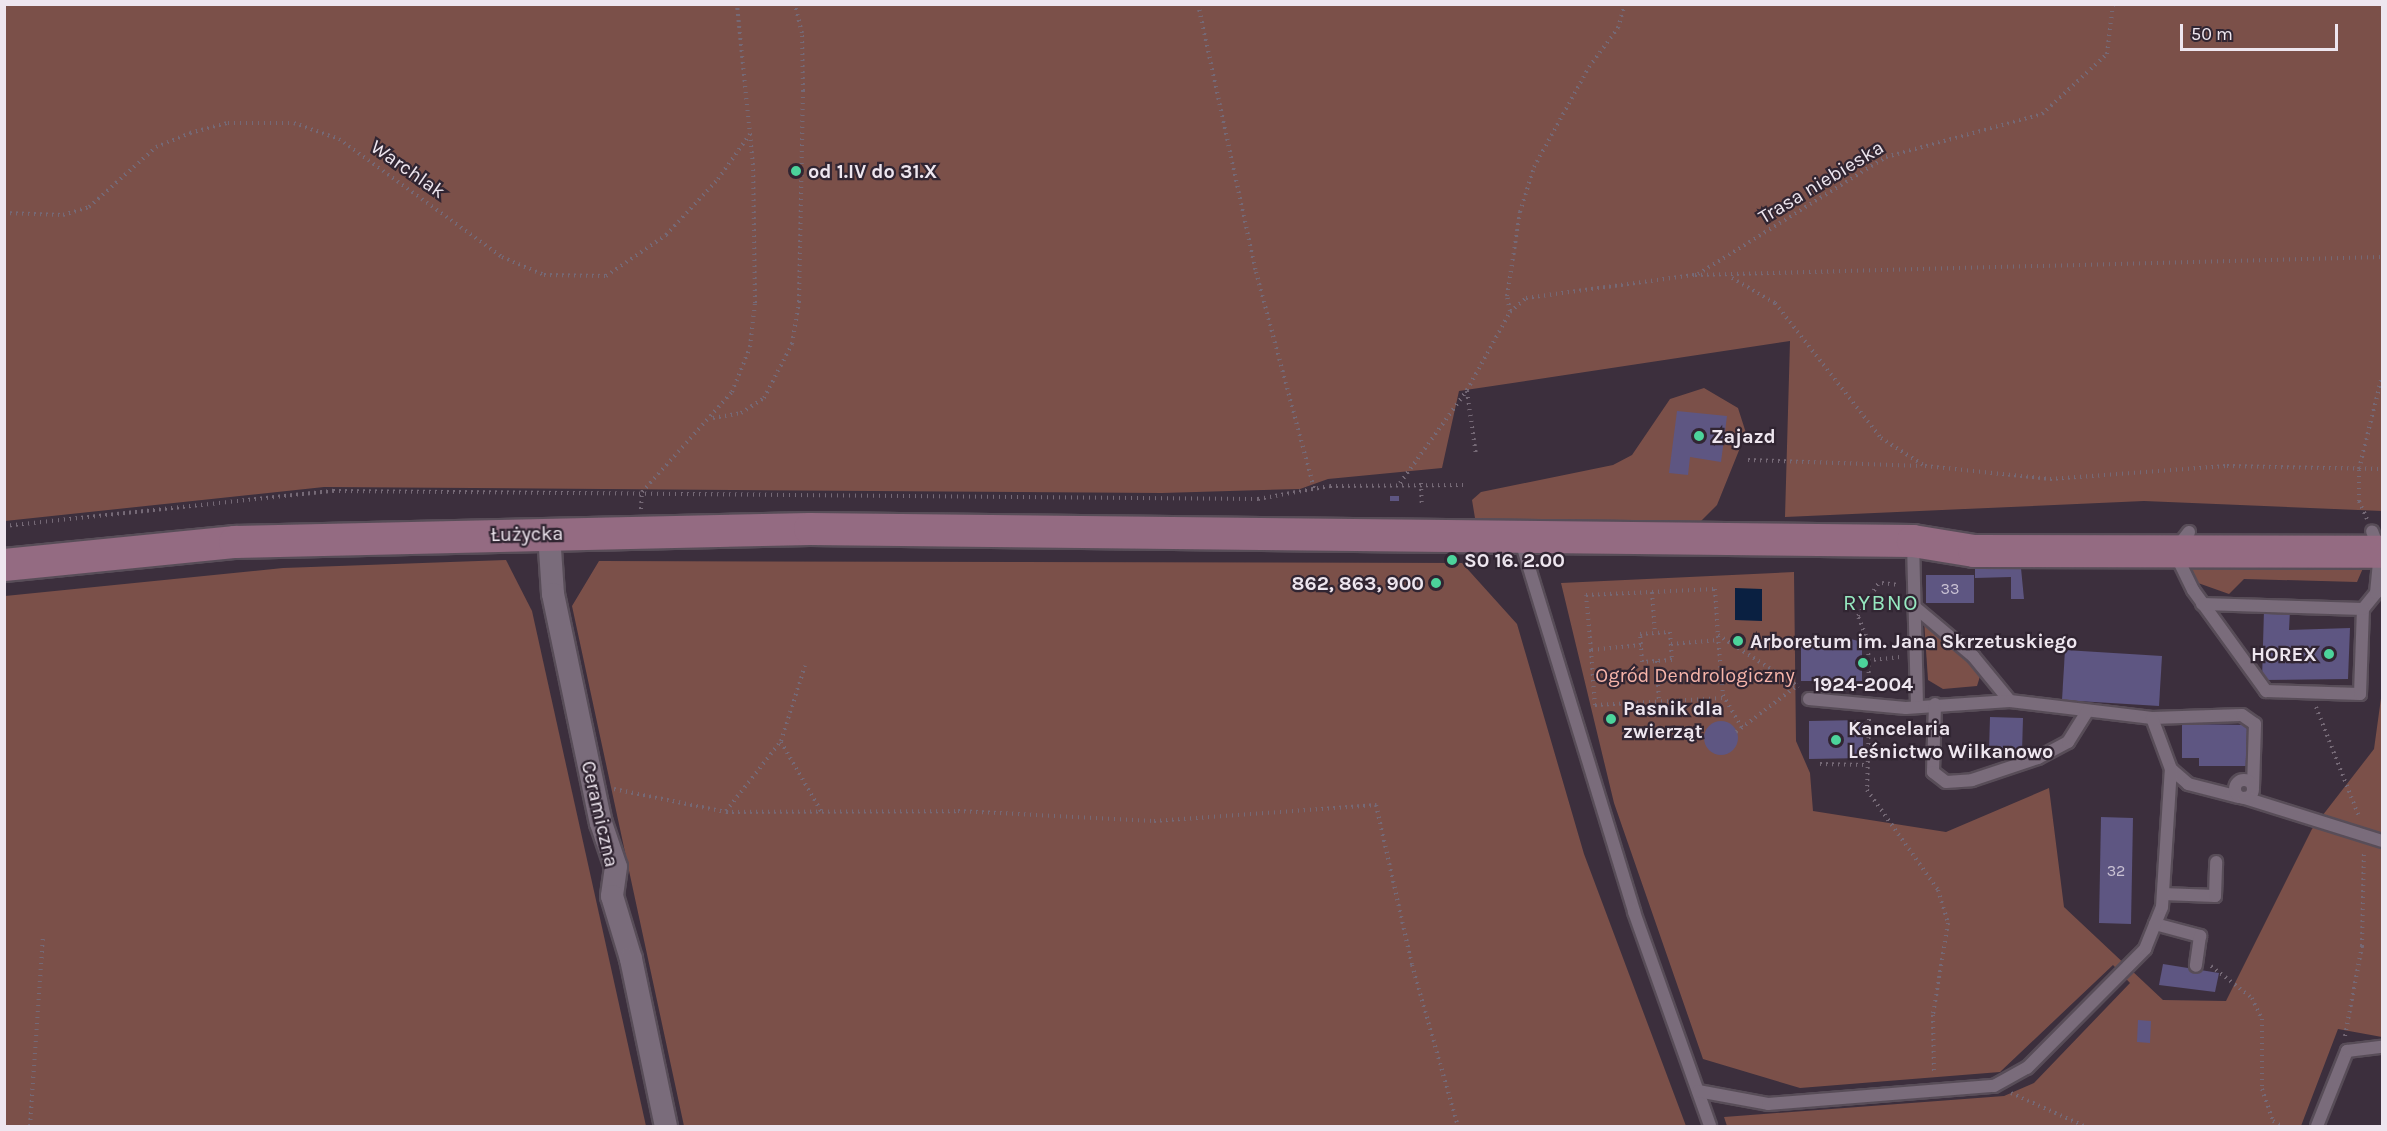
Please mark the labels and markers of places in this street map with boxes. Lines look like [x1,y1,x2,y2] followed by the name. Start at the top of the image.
[808,159,937,183] place label: od 1.IV do 31.X
[789,164,803,178] marker: od 1.IV do 31.X
[1711,424,1776,448] place label: Zajazd
[1692,429,1706,443] marker: Zajazd
[1464,548,1565,572] place label: S0 16. 2.00
[1445,553,1459,567] marker: S0 16. 2.00
[1292,571,1424,595] place label: 862, 863, 900
[1429,576,1443,590] marker: 862, 863, 900
[1750,629,2077,653] place label: Arboretum im. Jana Skrzetuskiego
[1731,634,1745,648] marker: Arboretum im. Jana Skrzetuskiego
[2251,642,2317,666] place label: HOREX
[2322,647,2336,661] marker: HOREX
[1856,656,1870,670] marker: 1924-2004
[1813,672,1913,696] place label: 1924-2004
[1623,696,1723,743] place label: Pasnik dla zwierząt
[1604,712,1618,726] marker: Pasnik dla zwierząt
[1848,716,2053,763] place label: Kancelaria Leśnictwo Wilkanowo
[1829,733,1843,747] marker: Kancelaria Leśnictwo Wilkanowo

